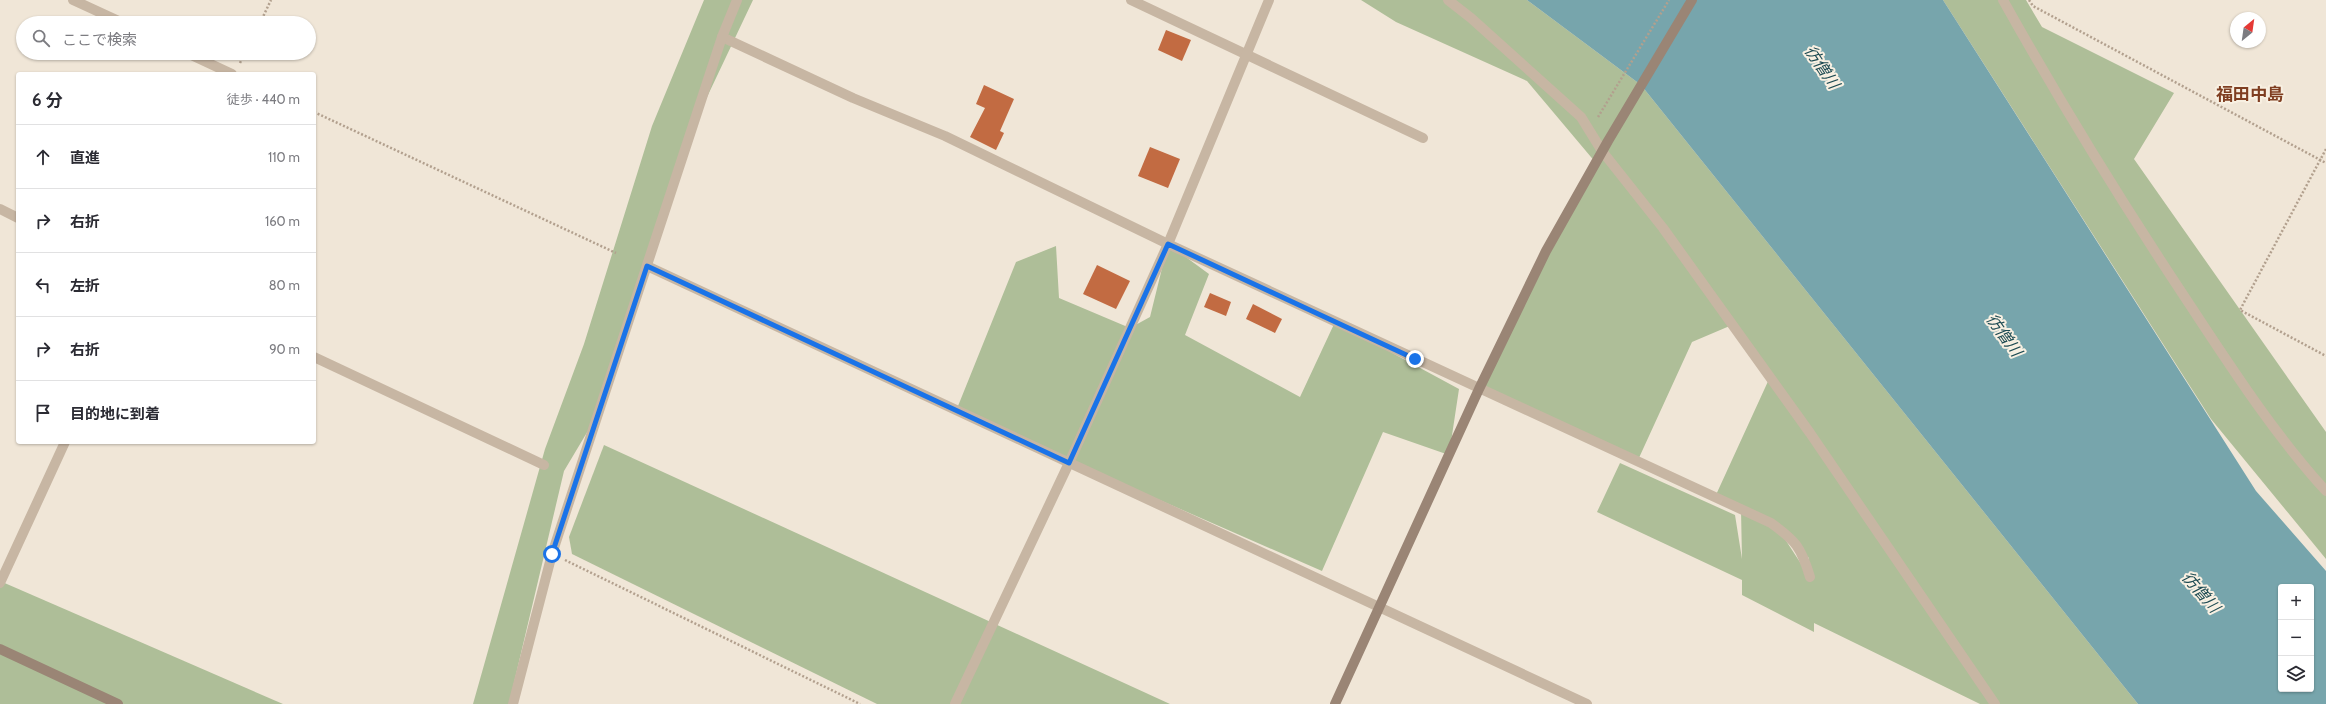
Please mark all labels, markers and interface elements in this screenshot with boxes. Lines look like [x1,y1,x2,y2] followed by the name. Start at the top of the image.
[2230,12,2266,48] north arrow
[16,16,316,60] search box
[30,27,52,49] icon: search
[62,31,137,49] text: ここで検索
[1801,42,1844,94] water label: 彷僧川
[2216,84,2284,104] district label: 福田中島
[32,90,62,110] text: 6 分
[227,91,300,107] text: 徒歩 · 440 m
[32,146,54,168] icon: ahead
[70,149,100,167] text: 直進
[268,149,300,165] text: 110 m
[32,210,54,232] icon: right
[70,213,100,231] text: 右折
[265,213,300,229] text: 160 m
[32,274,54,296] icon: left
[70,277,100,295] text: 左折
[269,277,300,293] text: 80 m
[1982,310,2027,362] water label: 彷僧川
[32,338,54,360] icon: right
[70,341,100,359] text: 右折
[269,341,300,357] text: 90 m
[1406,350,1424,368] route end
[32,402,54,424] icon: arrive
[70,405,160,423] text: 目的地に到着
[543,545,561,563] route start
[2178,568,2225,618] water label: 彷僧川
[2278,584,2314,692] map controls
[2278,584,2314,620] button: +
[2278,620,2314,656] button: −
[2278,656,2314,692] button: layers

